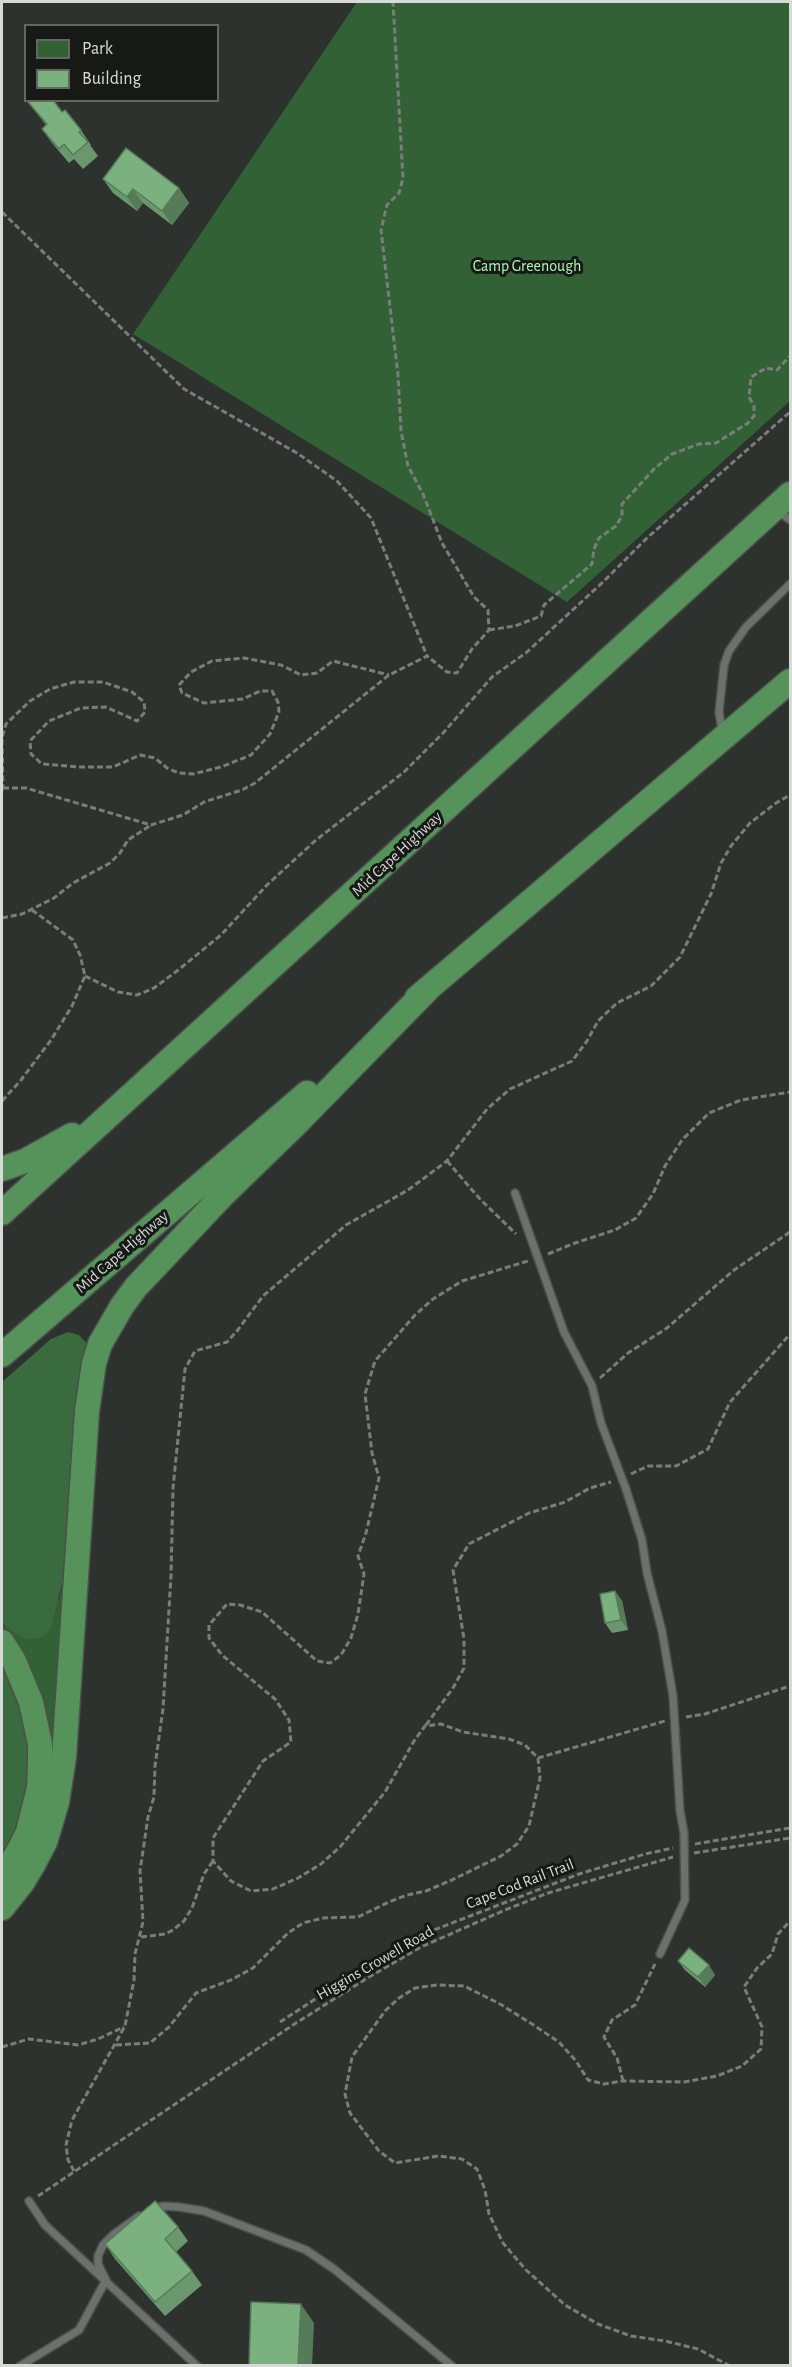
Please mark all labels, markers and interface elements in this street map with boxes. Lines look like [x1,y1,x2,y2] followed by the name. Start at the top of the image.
[24,24,219,102] legend
[82,40,113,58] text: Park
[82,70,141,88] text: Building
[473,256,581,276] park label: Camp Greenough
[348,807,446,901] street label: Mid Cape Highway
[72,1207,172,1297] street label: Mid Cape Highway
[463,1855,577,1913] street label: Cape Cod Rail Trail
[313,1922,437,2004] street label: Higgins Crowell Road

